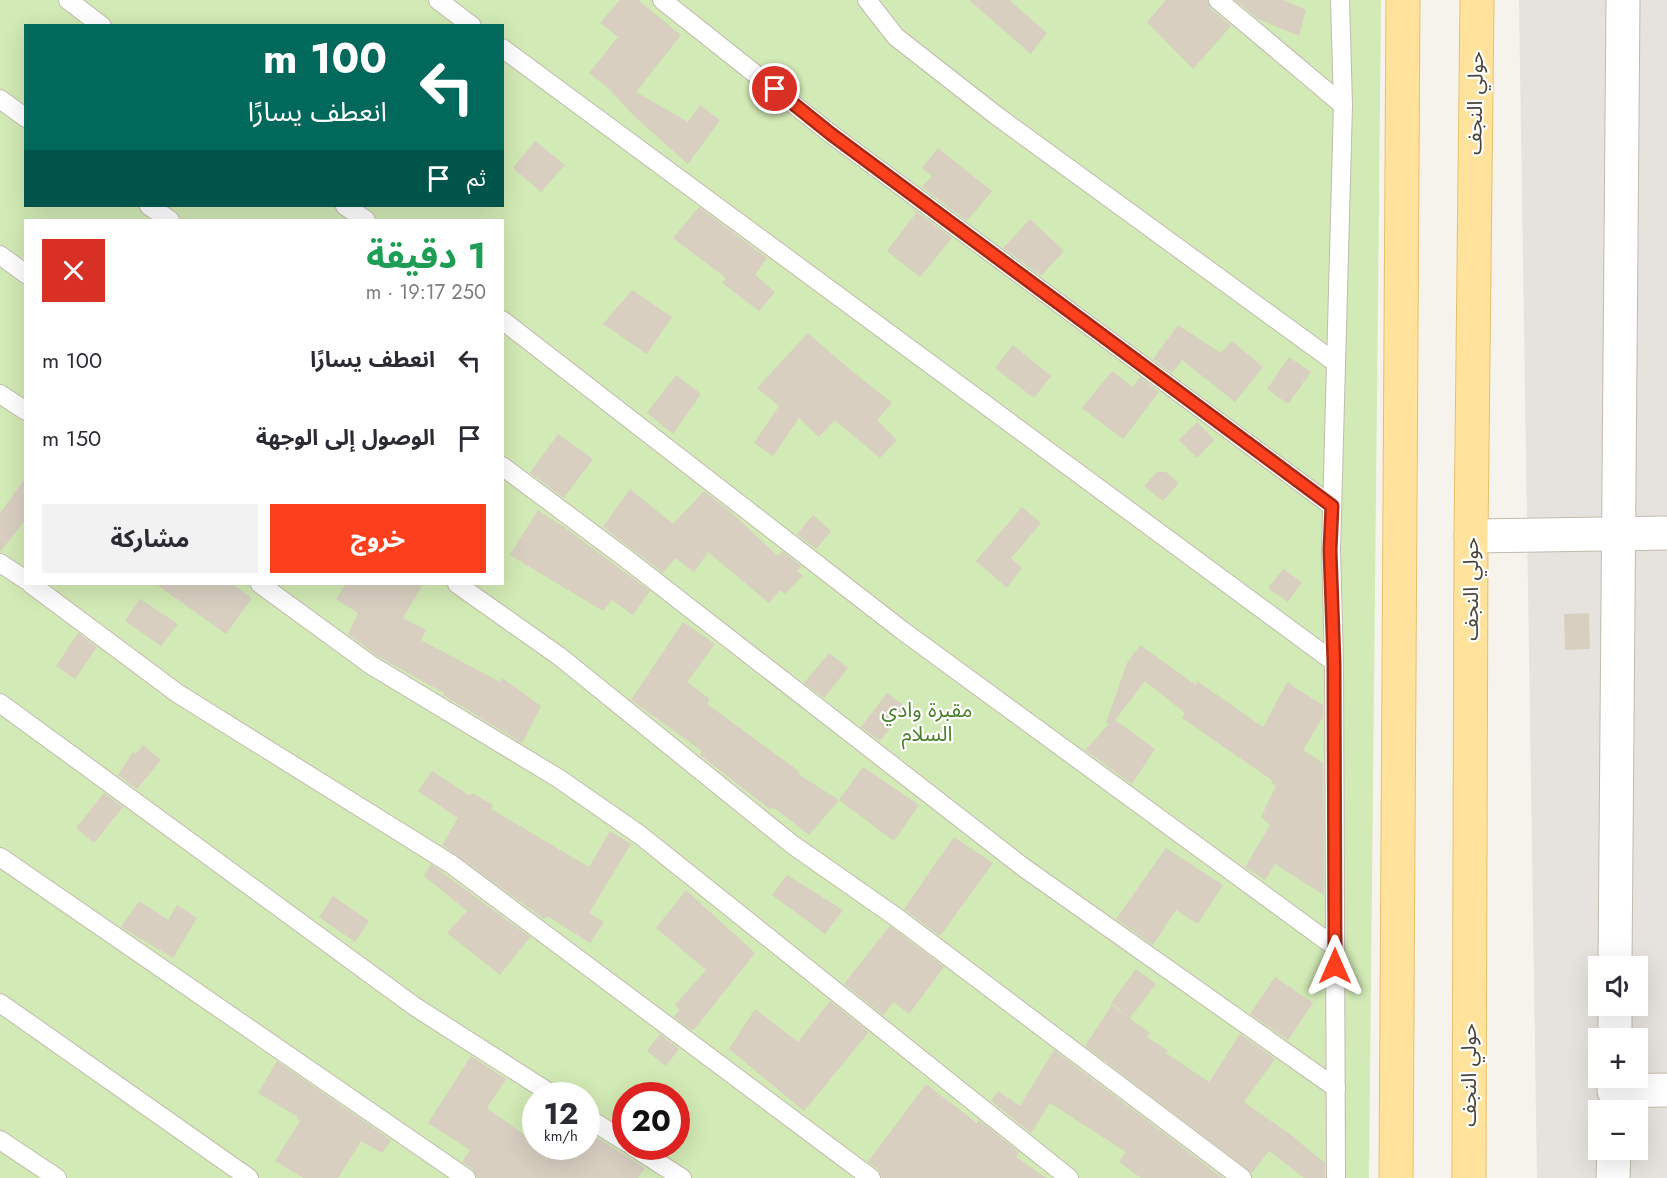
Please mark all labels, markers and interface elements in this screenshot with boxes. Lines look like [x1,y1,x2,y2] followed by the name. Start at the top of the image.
[263,28,387,89] text: 100 m
[408,48,486,126] icon: left
[1459,51,1492,155] street label: حولي النجف
[749,63,800,114] pin
[758,72,791,105] icon: arrive
[248,92,387,131] text: انعطف يسارًا
[422,162,455,195] icon: arrive
[467,162,486,194] text: ثم
[366,229,486,281] text: 1 دقيقة
[42,239,105,302] button: close
[366,278,486,307] text: 250 m · 19:17
[310,343,435,375] text: انعطف يسارًا
[42,344,102,376] text: 100 m
[453,344,486,377] icon: left
[256,421,435,453] text: الوصول إلى الوجهة
[42,422,101,454] text: 150 m
[453,422,486,455] icon: arrive
[42,504,258,573] button: مشاركة
[270,504,486,573] button: خروج
[1456,537,1487,641] street label: حولي النجف
[881,695,973,750] park label: مقبرة وادي السلام
[1303,934,1367,998] position arrow
[1588,956,1648,1160] map controls
[1588,956,1648,1016] button: sound
[1454,1023,1485,1127] street label: حولي النجف
[1588,1028,1648,1088] button: +
[612,1082,690,1160] speed limit sign: 20
[544,1092,578,1135] text: 12
[1588,1100,1648,1160] button: −
[544,1125,578,1147] text: km/h

